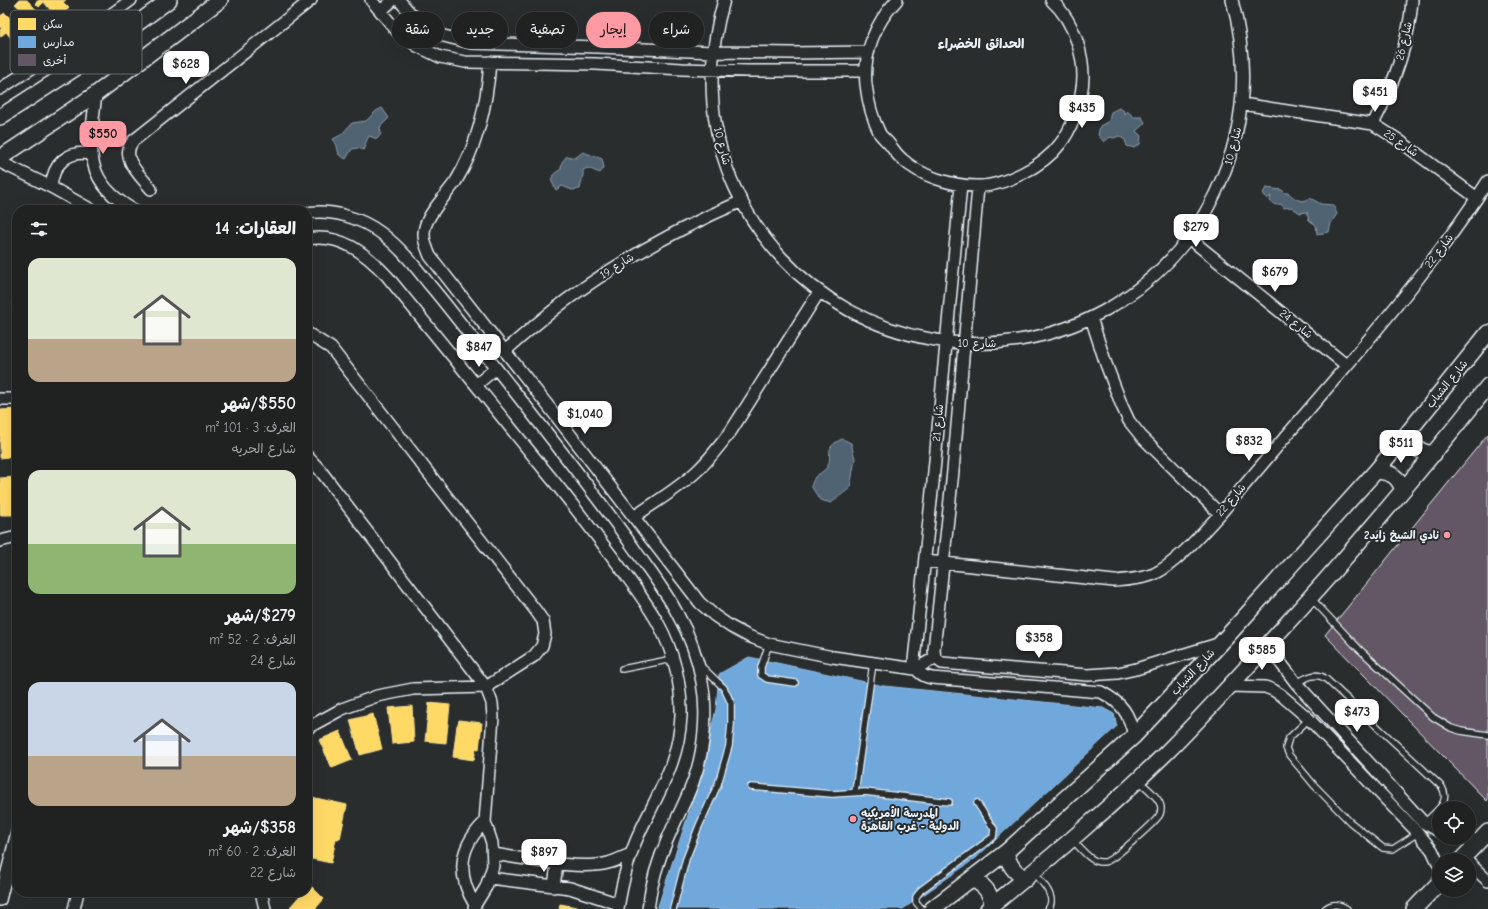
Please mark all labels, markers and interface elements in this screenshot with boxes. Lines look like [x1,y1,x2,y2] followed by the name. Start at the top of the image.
[10,10,142,74] legend
[392,12,444,48] chip: شقة
[452,12,508,48] chip: جديد
[516,12,578,48] chip: تصفية
[586,12,641,48] chip: إيجار
[649,12,704,48] chip: شراء
[43,18,63,31] text: سكن
[1393,20,1417,62] street label: شارع 26
[43,36,74,49] text: مدارس
[938,36,1024,51] district label: الحدائق الخضراء
[162,51,210,85] pin: $628
[43,54,66,67] text: أخرى
[172,56,200,71] text: $628
[1351,79,1399,113] pin: $451
[1362,84,1388,99] text: $451
[1058,95,1106,129] pin: $435
[1068,100,1096,115] text: $435
[79,121,127,155] pin: $550
[88,126,118,141] text: $550
[709,126,733,167] street label: شارع 10
[1222,126,1246,167] street label: شارع 10
[1380,126,1421,161] street label: شارع 25
[1172,214,1220,248] pin: $279
[28,218,50,240] icon: filters
[215,219,296,238] text: العقارات: 14
[1183,219,1209,234] text: $279
[1422,232,1458,272] street label: شارع 22
[598,251,637,283] street label: شارع 19
[1251,259,1299,293] pin: $679
[1261,264,1289,279] text: $679
[126,284,198,356] icon: home
[1276,307,1315,343] street label: شارع 24
[455,334,503,368] pin: $847
[958,337,996,352] street label: شارع 10
[466,339,492,354] text: $847
[1424,357,1472,412] street label: شارع الشباب
[222,394,296,413] text: $550/شهر
[552,401,618,435] pin: $1,040
[930,404,948,442] street label: شارع 21
[567,406,603,421] text: $1,040
[205,420,296,435] text: الغرف: 3 · 101 m²
[1225,428,1273,462] pin: $832
[1377,430,1425,464] pin: $511
[1235,433,1263,448] text: $832
[1389,435,1413,450] text: $511
[232,441,296,456] text: شارع الحريه
[1213,481,1250,520] street label: شارع 22
[126,496,198,568] icon: home
[1364,529,1439,544] place label: نادي الشيخ زايد2
[1442,530,1452,540] marker: نادي الشيخ زايد2
[226,606,296,625] text: $279/شهر
[1015,625,1063,659] pin: $358
[1025,630,1053,645] text: $358
[209,632,296,647] text: الغرف: 2 · 52 m²
[1238,637,1286,671] pin: $585
[1248,642,1276,657] text: $585
[1168,646,1219,699] street label: شارع الشباب
[250,653,296,668] text: شارع 24
[1333,699,1381,733] pin: $473
[1344,704,1370,719] text: $473
[126,708,198,780] icon: home
[1432,801,1476,897] map controls
[1432,801,1476,845] button: locate
[861,806,959,833] place label: المدرسة الأمريكيه الدولية - غرب القاهرة
[848,814,858,824] marker: المدرسة الأمريكيه الدولية - غرب القاهرة
[224,818,296,837] text: $358/شهر
[520,839,568,873] pin: $897
[208,844,296,859] text: الغرف: 2 · 60 m²
[530,844,558,859] text: $897
[1432,853,1476,897] button: layers
[250,865,296,880] text: شارع 22

